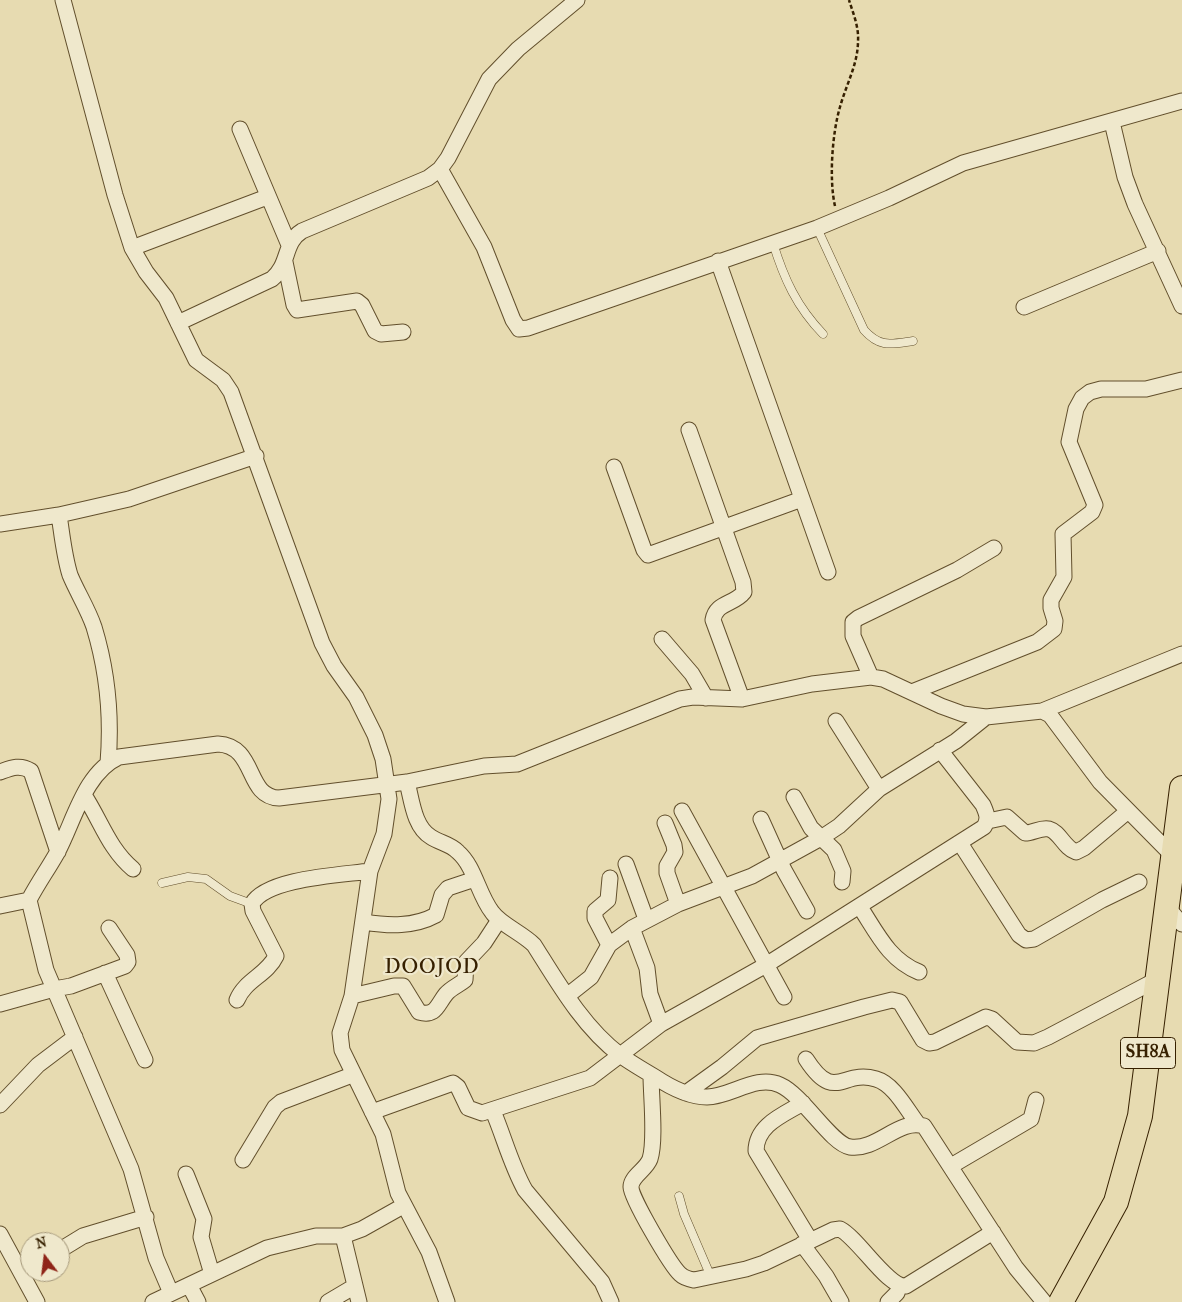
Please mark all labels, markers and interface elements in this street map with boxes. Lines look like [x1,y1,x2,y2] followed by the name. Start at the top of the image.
[384,955,480,981] district label: DOOJOD
[1120,1038,1176,1068] road number: SH8A
[20,1232,70,1282] north arrow
[34,1233,49,1253] text: N

